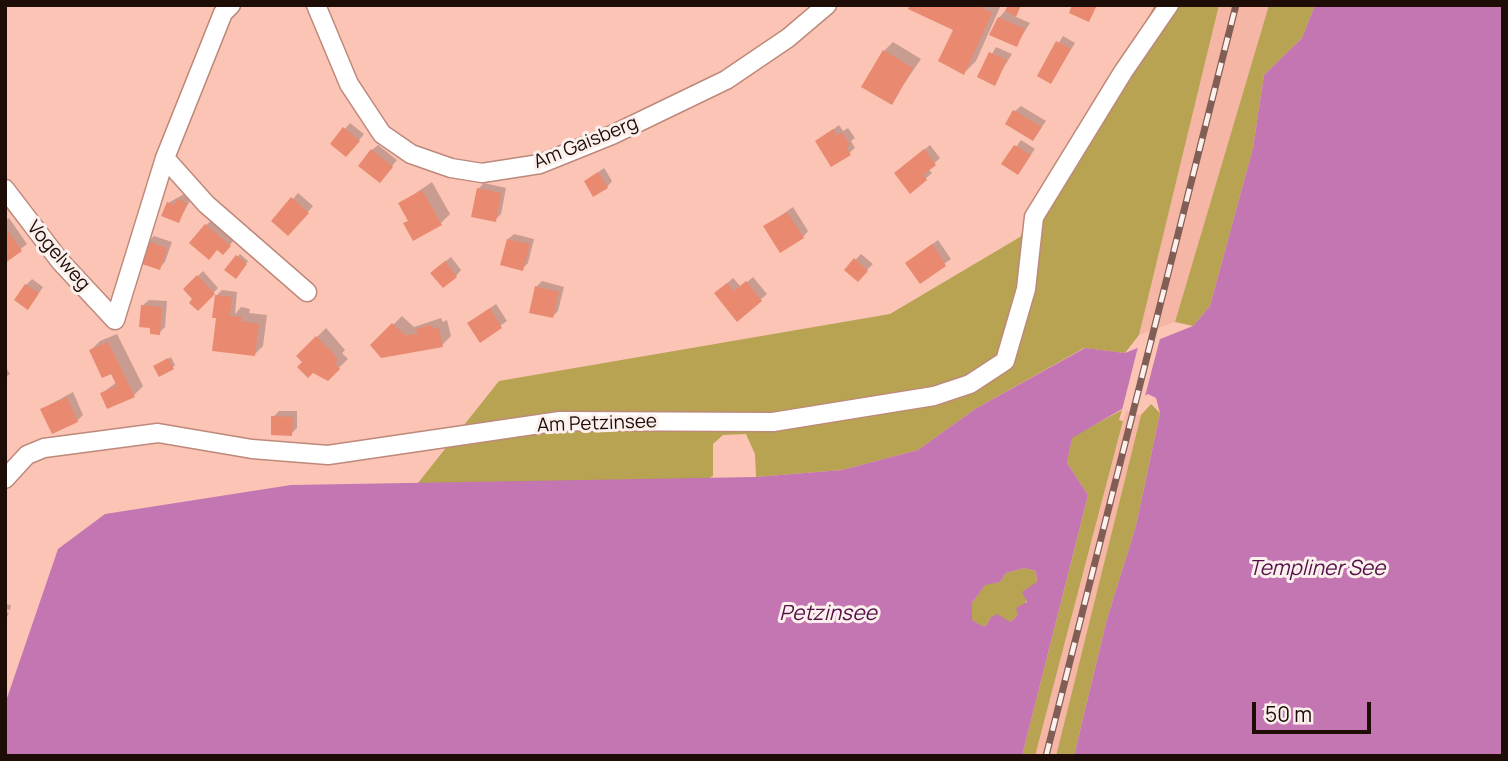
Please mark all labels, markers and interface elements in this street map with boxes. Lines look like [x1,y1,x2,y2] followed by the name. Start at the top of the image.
[531,112,641,174] street label: Am Gaisberg
[22,216,94,296] street label: Vogelweg
[537,411,657,437] street label: Am Petzinsee
[1249,556,1385,582] water label: Templiner See
[779,601,877,627] water label: Petzinsee
[1256,688,1375,732] scale bar
[1265,700,1312,728] text: 50 m

